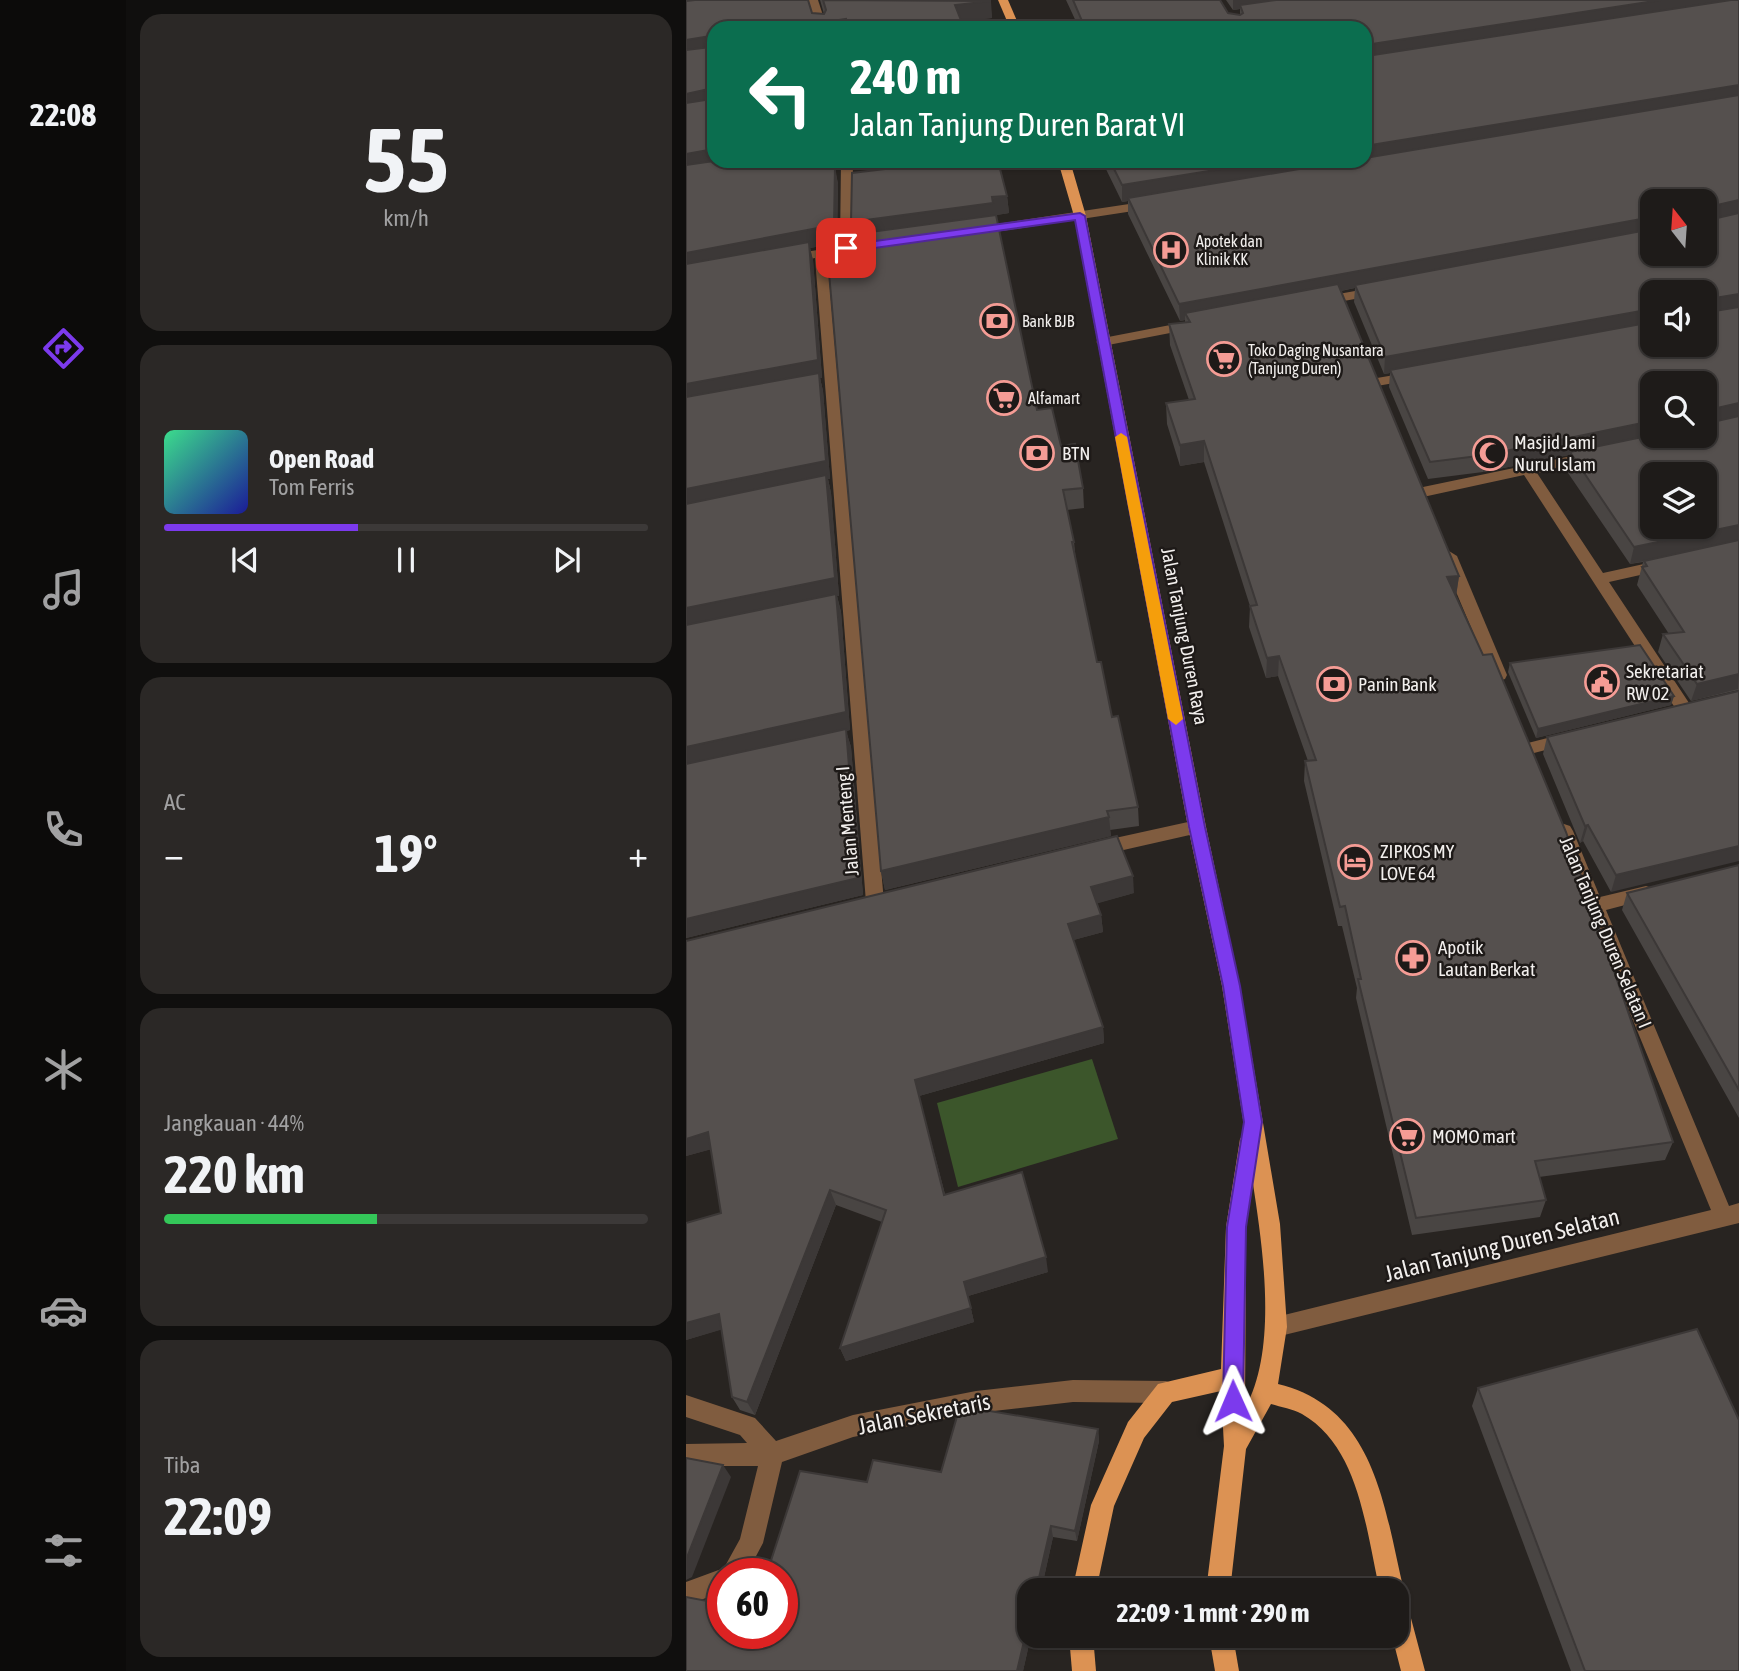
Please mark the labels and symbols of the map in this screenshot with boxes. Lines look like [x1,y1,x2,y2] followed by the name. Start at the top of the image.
[1640,189,1717,266] north arrow
[816,218,876,278] pin
[1152,231,1190,269] hospital icon: Apotek dan Klinik KK
[1196,232,1263,268] place label: Apotek dan Klinik KK
[978,302,1016,340] bank icon: Bank BJB
[1022,312,1075,330] place label: Bank BJB
[1205,340,1243,378] supermarket icon: Toko Daging Nusantara (Tanjung Duren)
[1248,341,1384,378] place label: Toko Daging Nusantara (Tanjung Duren)
[985,379,1023,417] supermarket icon: Alfamart
[1028,389,1080,407] place label: Alfamart
[1514,431,1596,475] place label: Masjid Jami Nurul Islam
[1018,434,1056,472] bank icon: BTN
[1471,434,1509,472] mosque icon: Masjid Jami Nurul Islam
[1062,442,1091,464] place label: BTN
[1157,546,1213,726] street label: Jalan Tanjung Duren Raya
[1626,660,1704,704] place label: Sekretariat RW 02
[1583,663,1621,701] public building icon: Sekretariat RW 02
[1315,665,1353,703] bank icon: Panin Bank
[1358,673,1437,695] place label: Panin Bank
[831,765,863,877] street label: Jalan Menteng I
[1556,833,1656,1031] street label: Jalan Tanjung Duren Selatan I
[1380,840,1455,884] place label: ZIPKOS MY LOVE 64
[1336,843,1374,881] hotel icon: ZIPKOS MY LOVE 64
[1438,936,1535,980] place label: Apotik Lautan Berkat
[1394,939,1432,977] pharmacy icon: Apotik Lautan Berkat
[1388,1117,1426,1155] supermarket icon: MOMO mart
[1432,1125,1516,1147] place label: MOMO mart
[1382,1203,1622,1287] street label: Jalan Tanjung Duren Selatan
[1196,1364,1270,1438] position arrow
[856,1388,992,1440] street label: Jalan Sekretaris
[707,1558,798,1649] speed limit sign: 60

